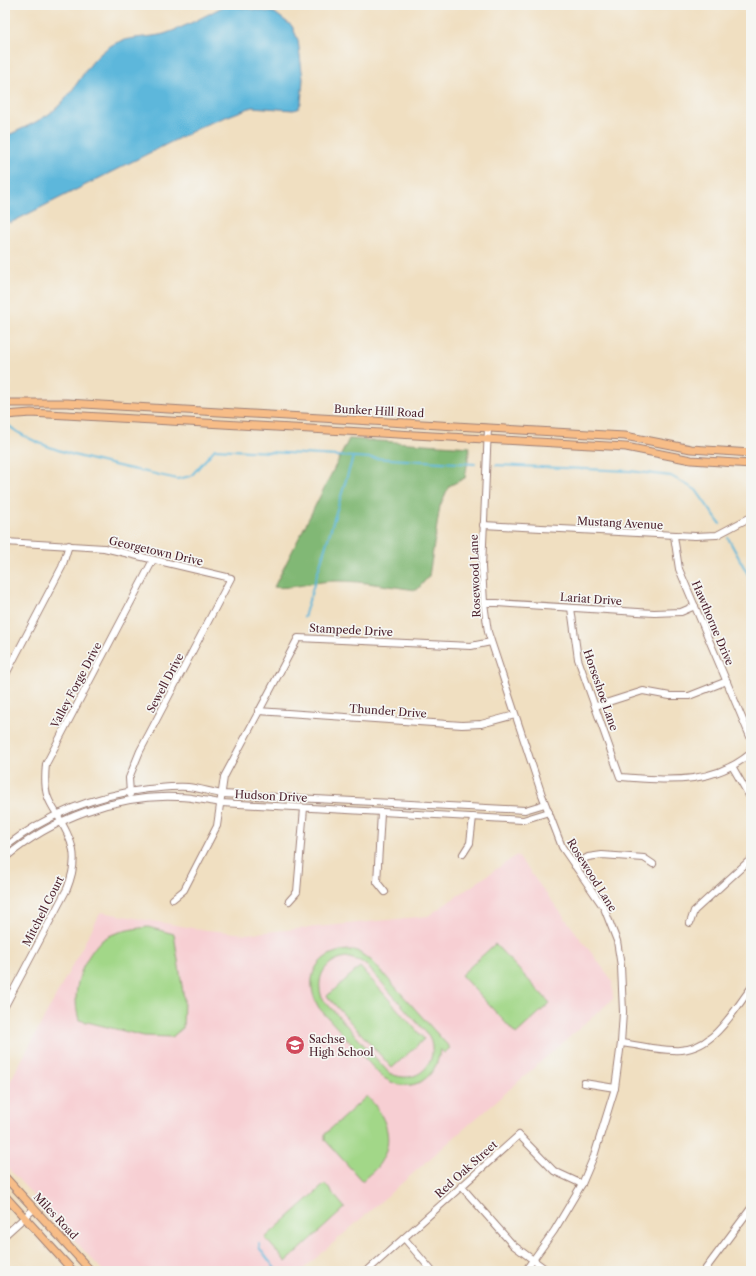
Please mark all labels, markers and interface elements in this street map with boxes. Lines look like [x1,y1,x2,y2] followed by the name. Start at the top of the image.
[334,402,425,420] street label: Bunker Hill Road
[576,514,664,532] street label: Mustang Avenue
[108,533,204,569] street label: Georgetown Drive
[467,534,483,618] street label: Rosewood Lane
[689,579,737,667] street label: Hawthorne Drive
[559,590,623,608] street label: Lariat Drive
[309,621,393,639] street label: Stampede Drive
[47,640,105,731] street label: Valley Forge Drive
[581,648,621,732] street label: Horseshoe Lane
[143,651,187,715] street label: Sewell Drive
[349,701,427,721] street label: Thunder Drive
[234,787,308,805] street label: Hudson Drive
[564,836,620,914] street label: Rosewood Lane
[19,873,67,949] street label: Mitchell Court
[309,1032,374,1059] place label: Sachse High School
[284,1034,306,1056] school or university icon: Sachse High School
[432,1137,500,1201] street label: Red Oak Street
[31,1190,81,1242] street label: Miles Road

